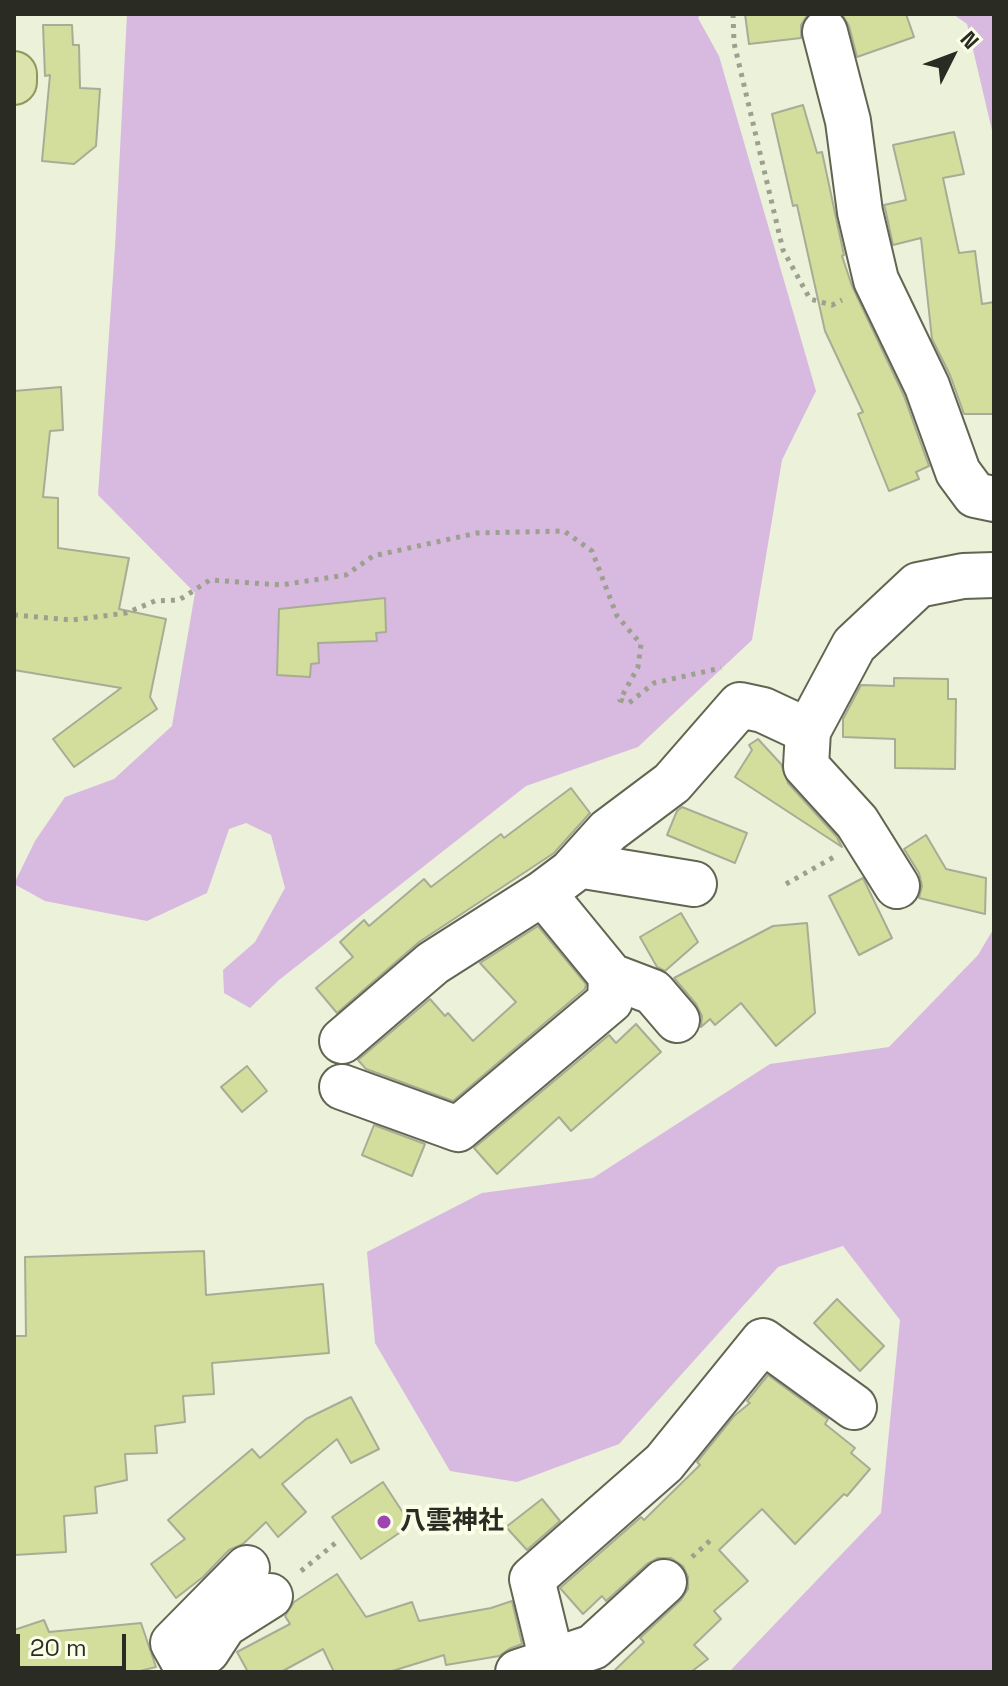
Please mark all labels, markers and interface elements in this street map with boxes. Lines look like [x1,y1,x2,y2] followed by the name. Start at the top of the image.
[912,16,992,96] north arrow
[954,25,985,55] text: N
[400,1506,504,1538] place label: 八雲神社
[375,1513,393,1531] marker: 八雲神社
[20,1618,130,1668] scale bar
[30,1632,87,1663] text: 20 m

